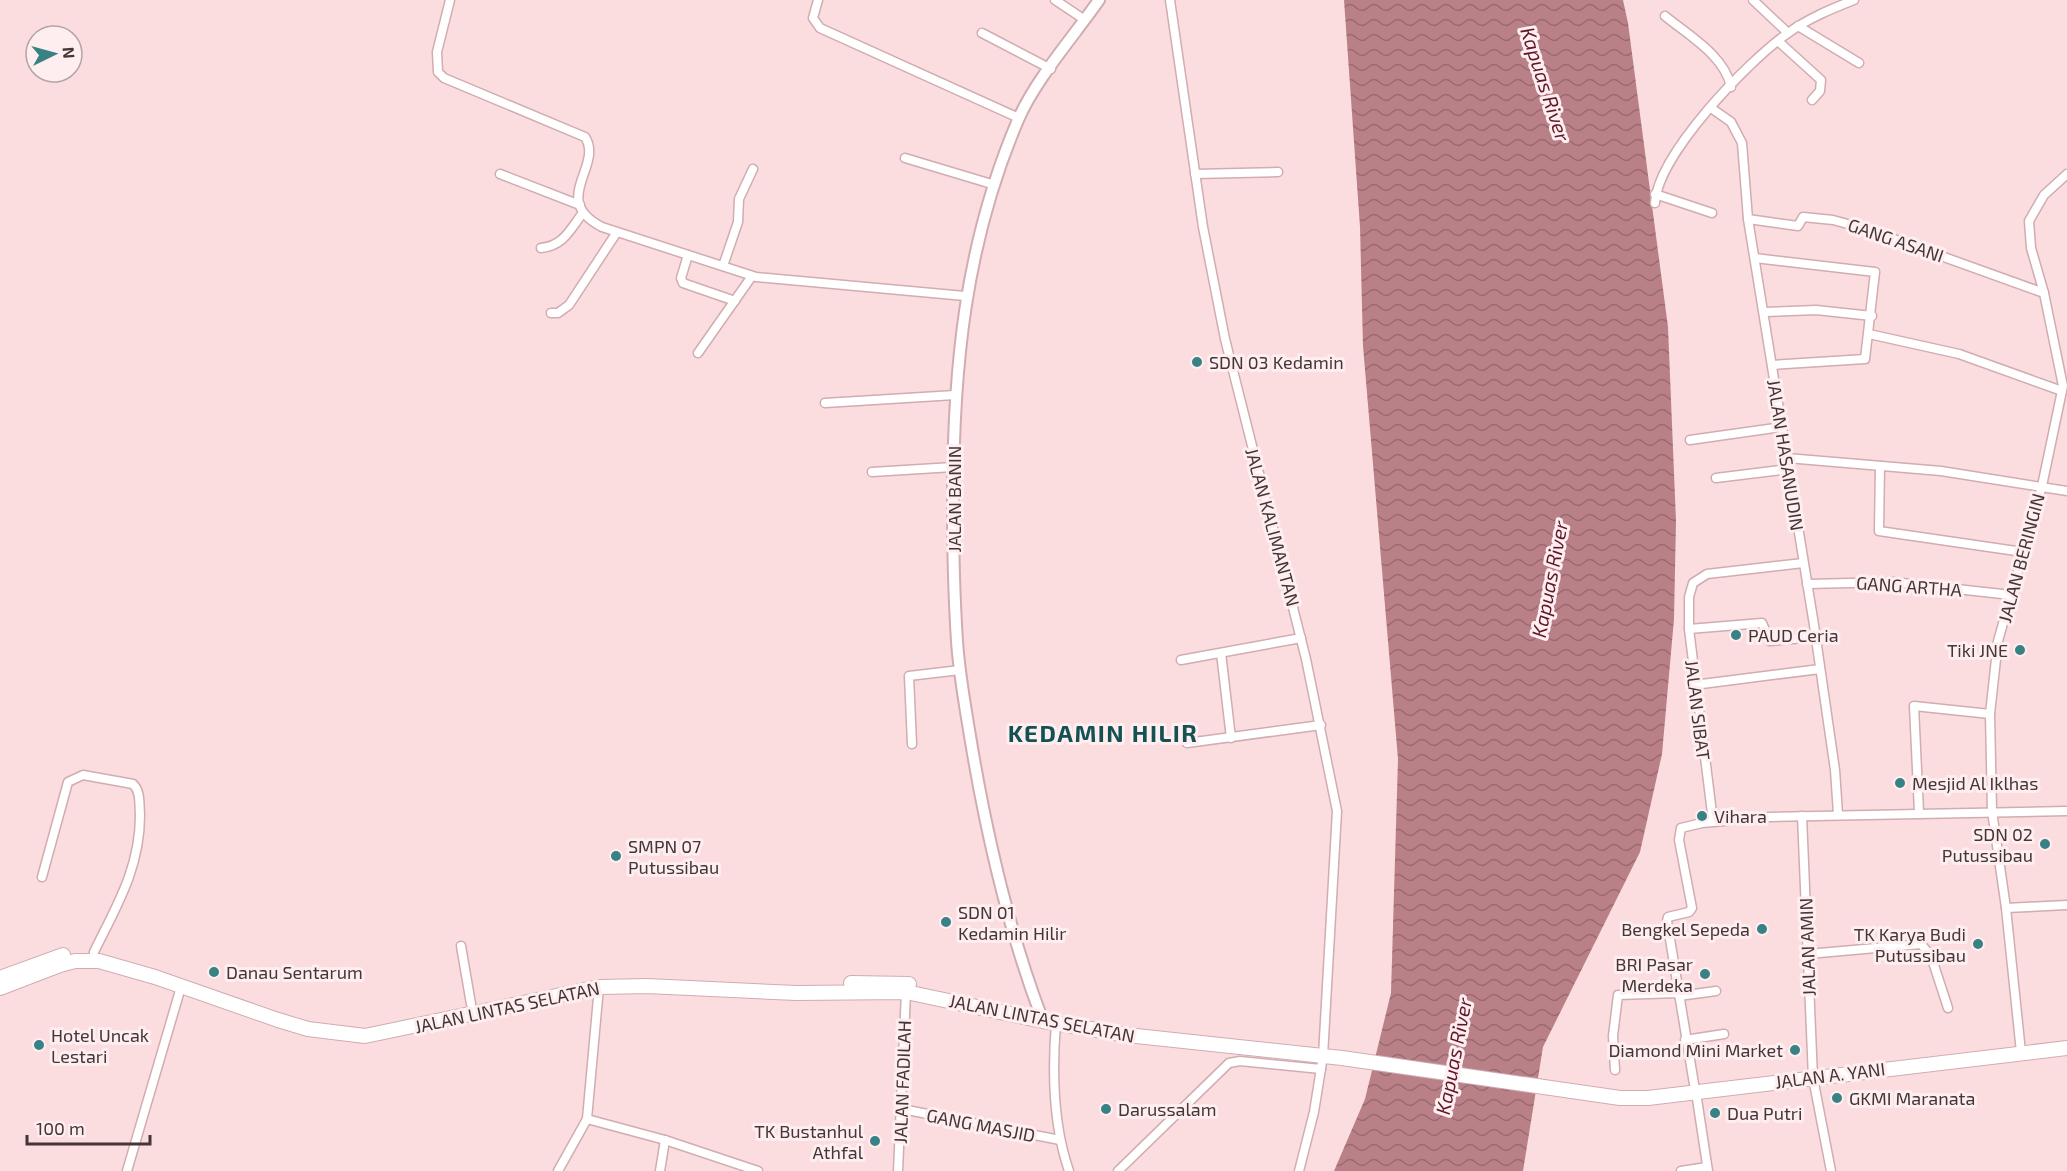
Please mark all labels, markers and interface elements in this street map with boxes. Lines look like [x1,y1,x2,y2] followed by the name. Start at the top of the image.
[24,24,84,84] north arrow
[1516,24,1576,145] water label: Kapuas River
[59,46,79,59] text: N
[1845,213,1947,267] street label: GANG ASANI
[1209,351,1344,373] place label: SDN 03 Kedamin
[1190,355,1204,369] marker: SDN 03 Kedamin
[1763,378,1809,532] street label: JALAN HASANUDIN
[1241,445,1305,609] street label: JALAN KALIMANTAN
[943,446,965,552] street label: JALAN BANIN
[1993,491,2049,625] street label: JALAN BERINGIN
[1526,518,1572,639] water label: Kapuas River
[1855,571,1963,601] street label: GANG ARTHA
[1748,624,1839,646] place label: PAUD Ceria
[1729,628,1743,642] marker: PAUD Ceria
[1947,639,2008,661] place label: Tiki JNE
[2013,643,2027,657] marker: Tiki JNE
[1681,659,1715,762] street label: JALAN SIBAT
[1008,718,1198,747] district label: KEDAMIN HILIR
[1912,772,2038,794] place label: Mesjid Al Iklhas
[1893,776,1907,790] marker: Mesjid Al Iklhas
[1714,805,1767,827] place label: Vihara
[1695,809,1709,823] marker: Vihara
[1942,823,2033,866] place label: SDN 02 Putussibau
[628,835,719,878] place label: SMPN 07 Putussibau
[2038,837,2052,851] marker: SDN 02 Putussibau
[609,849,623,863] marker: SMPN 07 Putussibau
[1794,897,1820,997] street label: JALAN AMIN
[958,901,1067,944] place label: SDN 01 Kedamin Hilir
[939,915,953,929] marker: SDN 01 Kedamin Hilir
[1621,918,1750,940] place label: Bengkel Sepeda
[1755,922,1769,936] marker: Bengkel Sepeda
[1854,923,1966,966] place label: TK Karya Budi Putussibau
[1971,937,1985,951] marker: TK Karya Budi Putussibau
[1615,953,1693,996] place label: BRI Pasar Merdeka
[226,961,363,983] place label: Danau Sentarum
[207,965,221,979] marker: Danau Sentarum
[1698,967,1712,981] marker: BRI Pasar Merdeka
[412,977,602,1037] street label: JALAN LINTAS SELATAN
[947,989,1137,1047] street label: JALAN LINTAS SELATAN
[1430,995,1476,1116] water label: Kapuas River
[889,1020,915,1144] street label: JALAN FADILAH
[51,1024,149,1067] place label: Hotel Uncak Lestari
[32,1038,46,1052] marker: Hotel Uncak Lestari
[1608,1039,1783,1061] place label: Diamond Mini Market
[1788,1043,1802,1057] marker: Diamond Mini Market
[1774,1057,1886,1093] street label: JALAN A. YANI
[1849,1087,1975,1109] place label: GKMI Maranata
[1830,1091,1844,1105] marker: GKMI Maranata
[1118,1098,1216,1120] place label: Darussalam
[1099,1102,1113,1116] marker: Darussalam
[1727,1102,1803,1124] place label: Dua Putri
[925,1104,1037,1146] street label: GANG MASJID
[1708,1106,1722,1120] marker: Dua Putri
[27,1108,150,1146] scale bar
[36,1117,85,1139] text: 100 m
[754,1120,864,1163] place label: TK Bustanhul Athfal
[868,1134,882,1148] marker: TK Bustanhul Athfal

